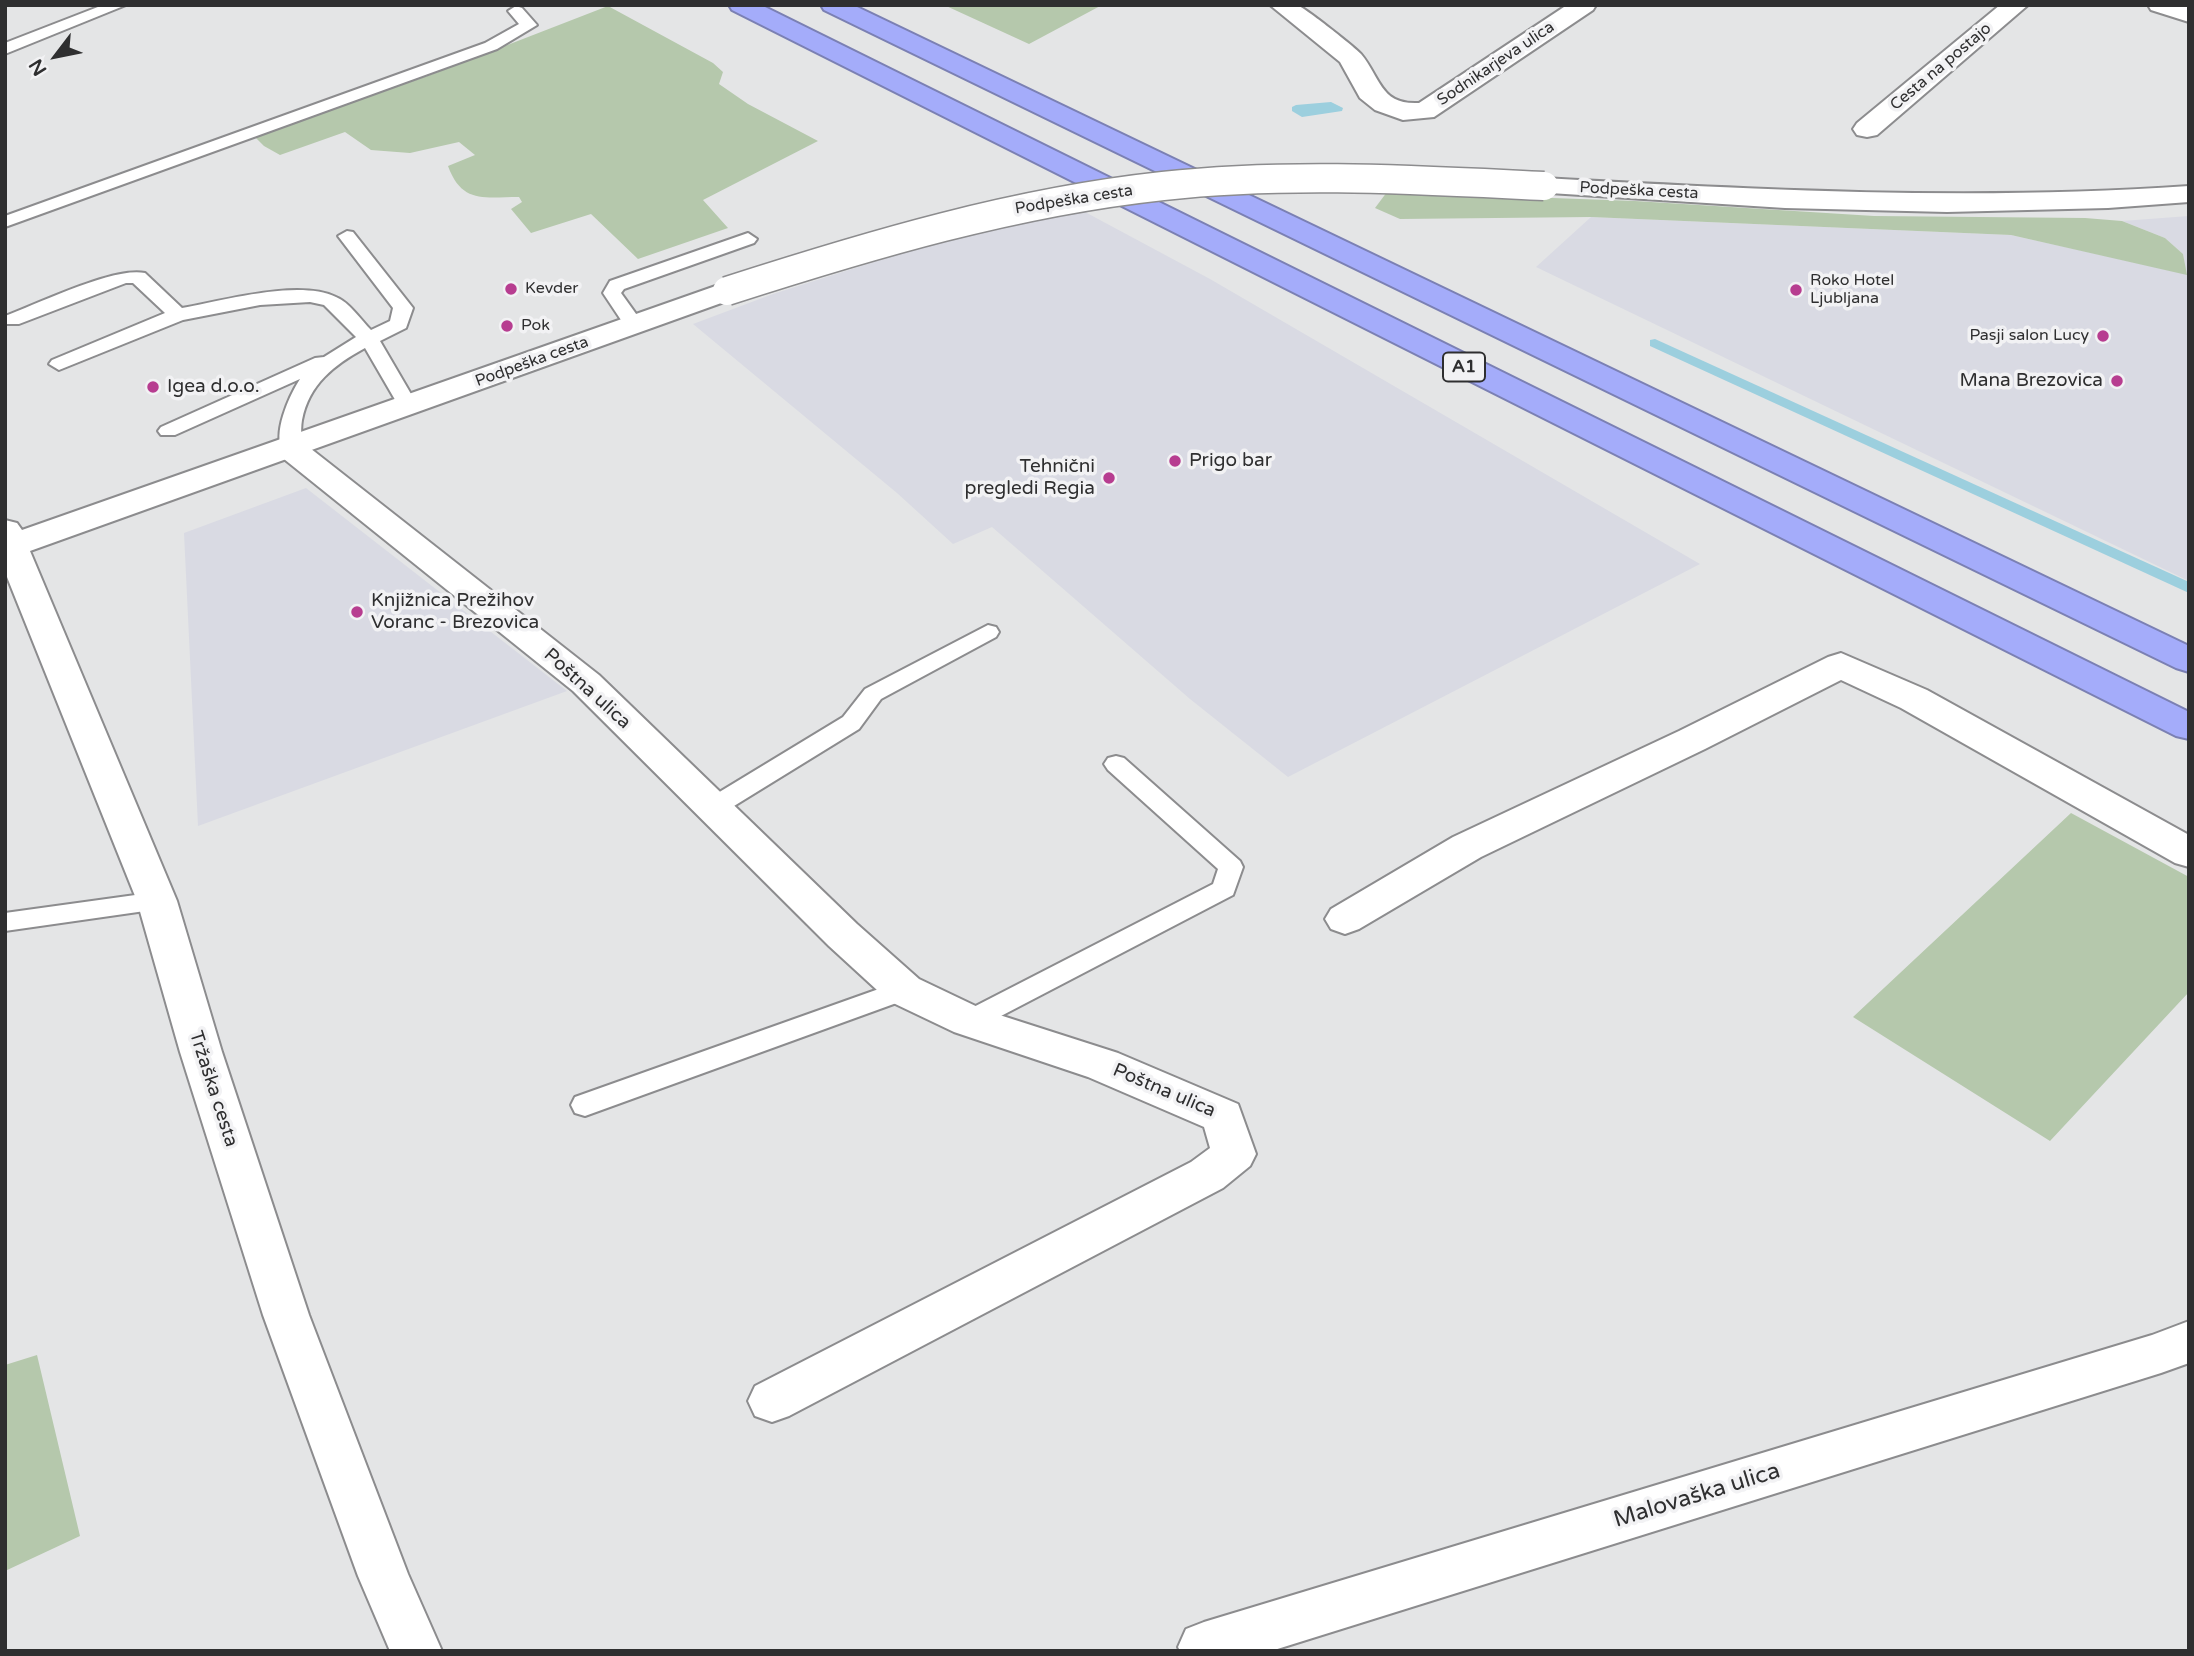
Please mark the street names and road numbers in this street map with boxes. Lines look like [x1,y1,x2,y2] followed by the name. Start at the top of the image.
[1434,18,1558,110] street label: Sodnikarjeva ulica
[1887,19,1995,115] street label: Cesta na postajo
[1579,178,1699,204] street label: Podpeška cesta
[1014,181,1134,219] street label: Podpeška cesta
[473,333,591,391] street label: Podpeška cesta
[1443,352,1485,382] road number: A1
[539,644,635,734] street label: Poštna ulica
[184,1028,242,1150] street label: Tržaška cesta
[1109,1059,1219,1123] street label: Poštna ulica
[1610,1458,1784,1534] street label: Malovaška ulica

